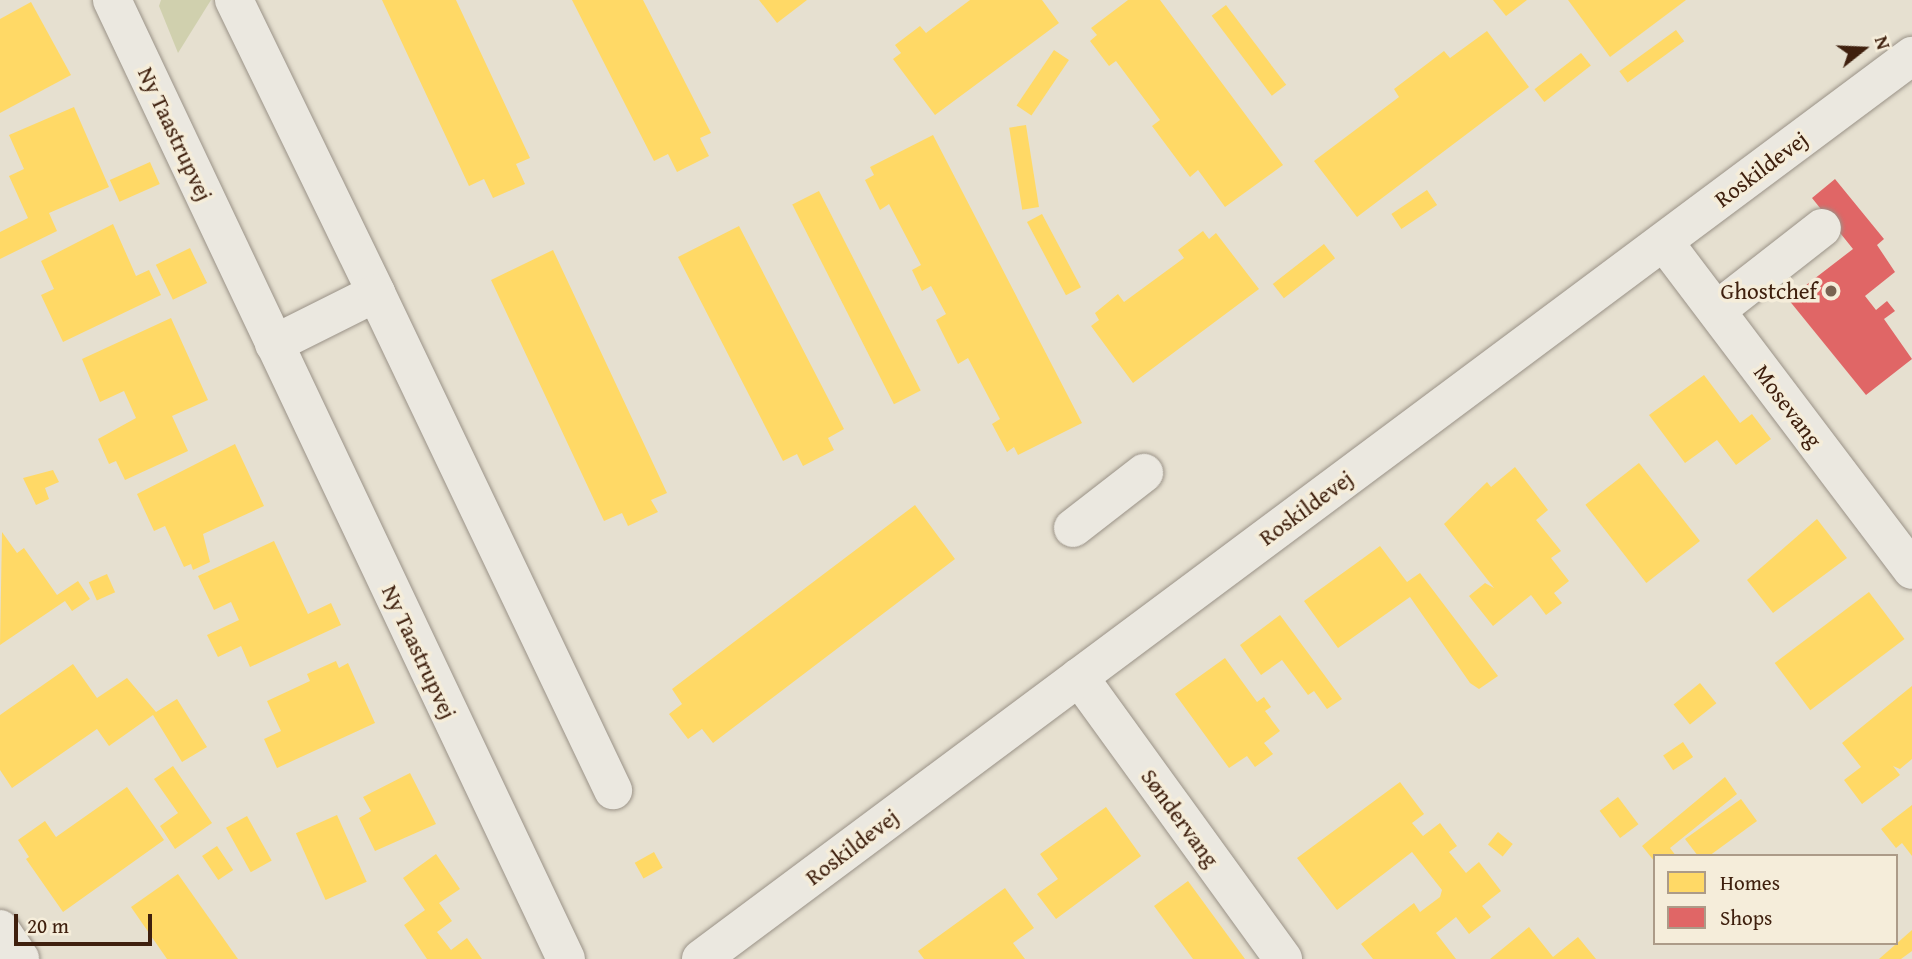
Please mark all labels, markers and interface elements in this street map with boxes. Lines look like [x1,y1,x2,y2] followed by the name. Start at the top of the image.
[1828,14,1898,84] north arrow
[1868,32,1898,53] text: N
[132,63,218,205] street label: Ny Taastrupvej
[1709,125,1813,213] street label: Roskildevej
[1721,277,1817,305] place label: Ghostchef
[1823,283,1839,299] marker: Ghostchef
[1748,359,1828,453] street label: Mosevang
[1254,465,1358,551] street label: Roskildevej
[376,581,462,723] street label: Ny Taastrupvej
[1135,764,1225,872] street label: Søndervang
[800,803,904,891] street label: Roskildevej
[1653,854,1898,945] legend
[1720,867,1780,898] text: Homes
[18,900,156,944] scale bar
[1720,902,1772,933] text: Shops
[27,910,69,941] text: 20 m

